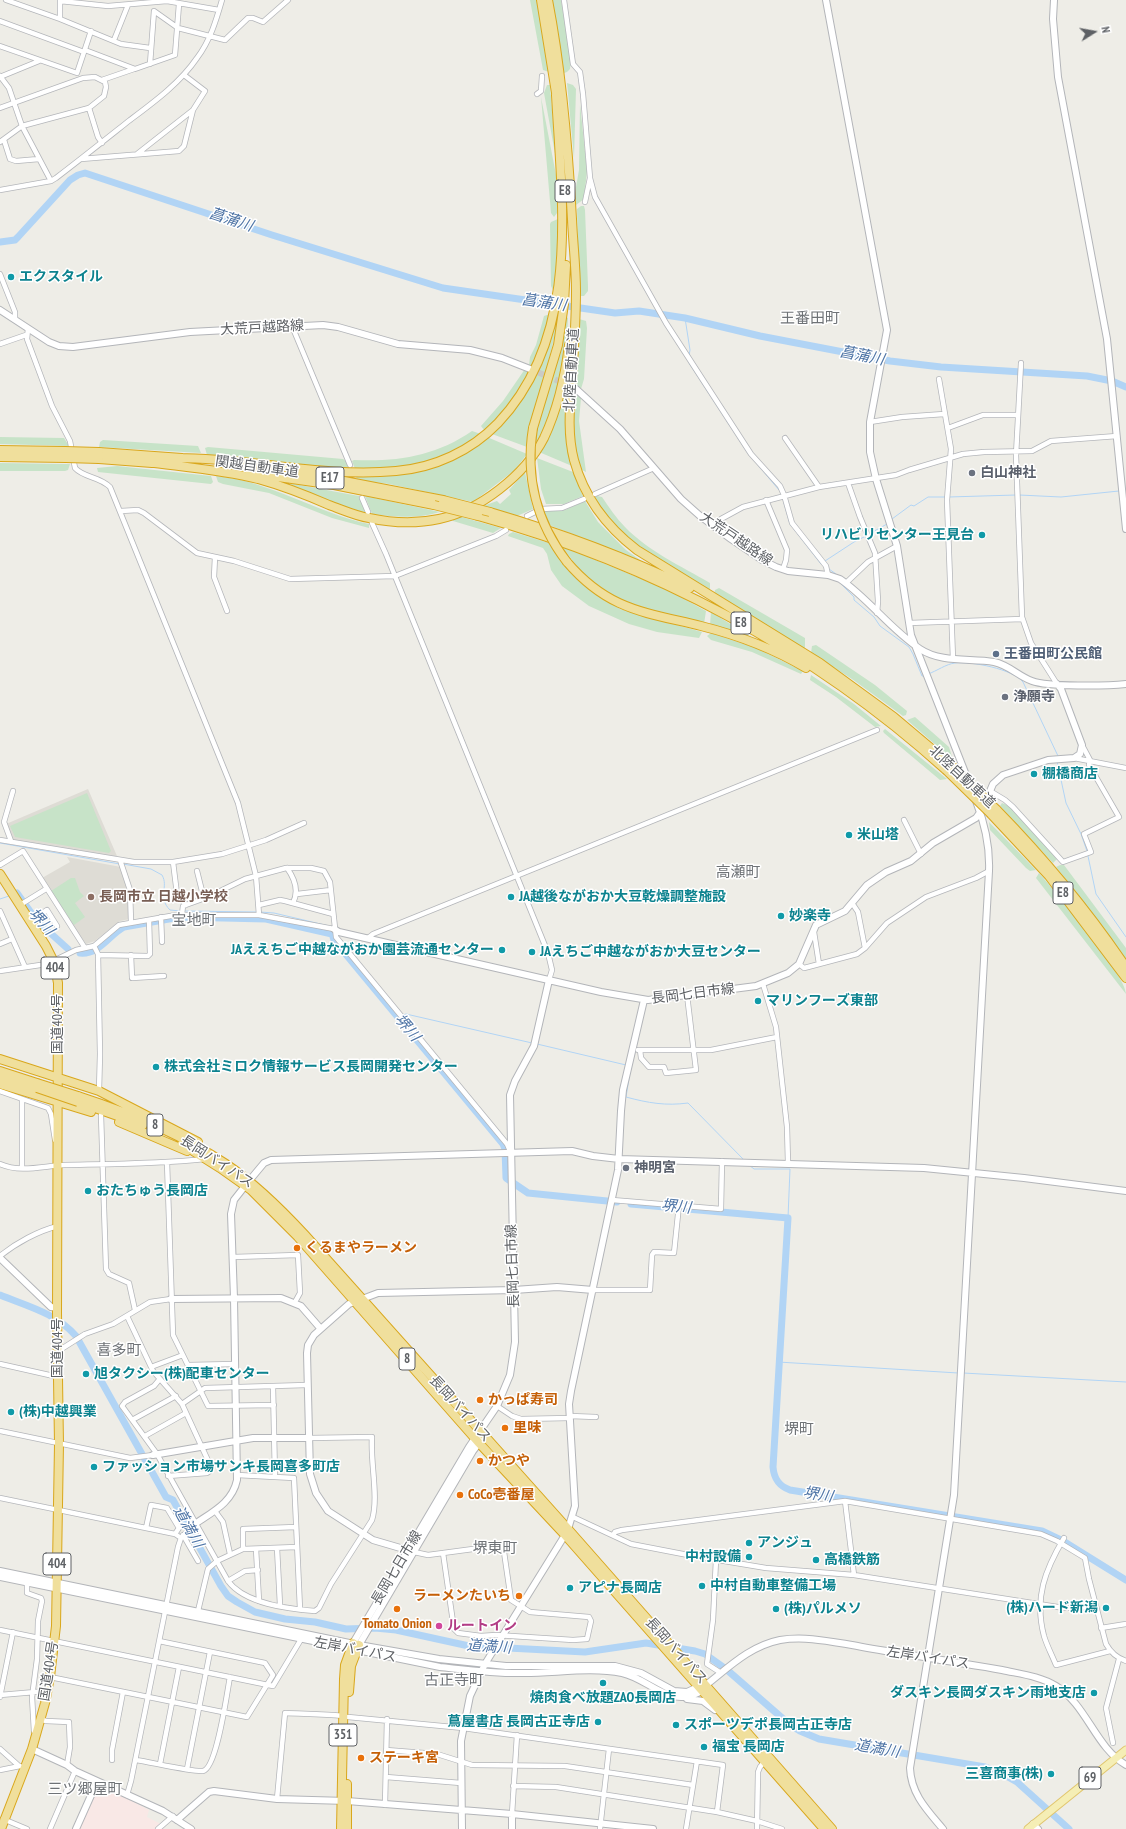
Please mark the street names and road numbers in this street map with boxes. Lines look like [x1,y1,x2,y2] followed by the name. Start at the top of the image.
[555,180,575,202] road number: E8
[220,317,304,339] street label: 大荒戸越路線
[561,328,583,412] street label: 北陸自動車道
[214,453,300,481] street label: 関越自動車道
[316,467,344,489] road number: E17
[696,509,776,569] street label: 大荒戸越路線
[731,612,751,634] road number: E8
[926,742,998,812] street label: 北陸自動車道
[1053,882,1073,904] road number: E8
[41,957,69,979] road number: 404
[650,981,736,1007] street label: 長岡七日市線
[50,994,66,1054] street label: 国道404号
[147,1114,163,1136] road number: 8
[177,1132,257,1192] street label: 長岡バイパス
[503,1224,523,1308] street label: 長岡七日市線
[50,1318,66,1378] street label: 国道404号
[399,1348,415,1370] road number: 8
[426,1372,494,1446] street label: 長岡バイパス
[368,1528,426,1608] street label: 長岡七日市線
[43,1553,71,1575] road number: 404
[642,1614,710,1688] street label: 長岡バイパス
[312,1634,398,1666] street label: 左岸バイパス
[36,1640,62,1702] street label: 国道404号
[885,1643,971,1673] street label: 左岸バイパス
[329,1724,357,1746] road number: 351
[1079,1767,1101,1789] road number: 69

